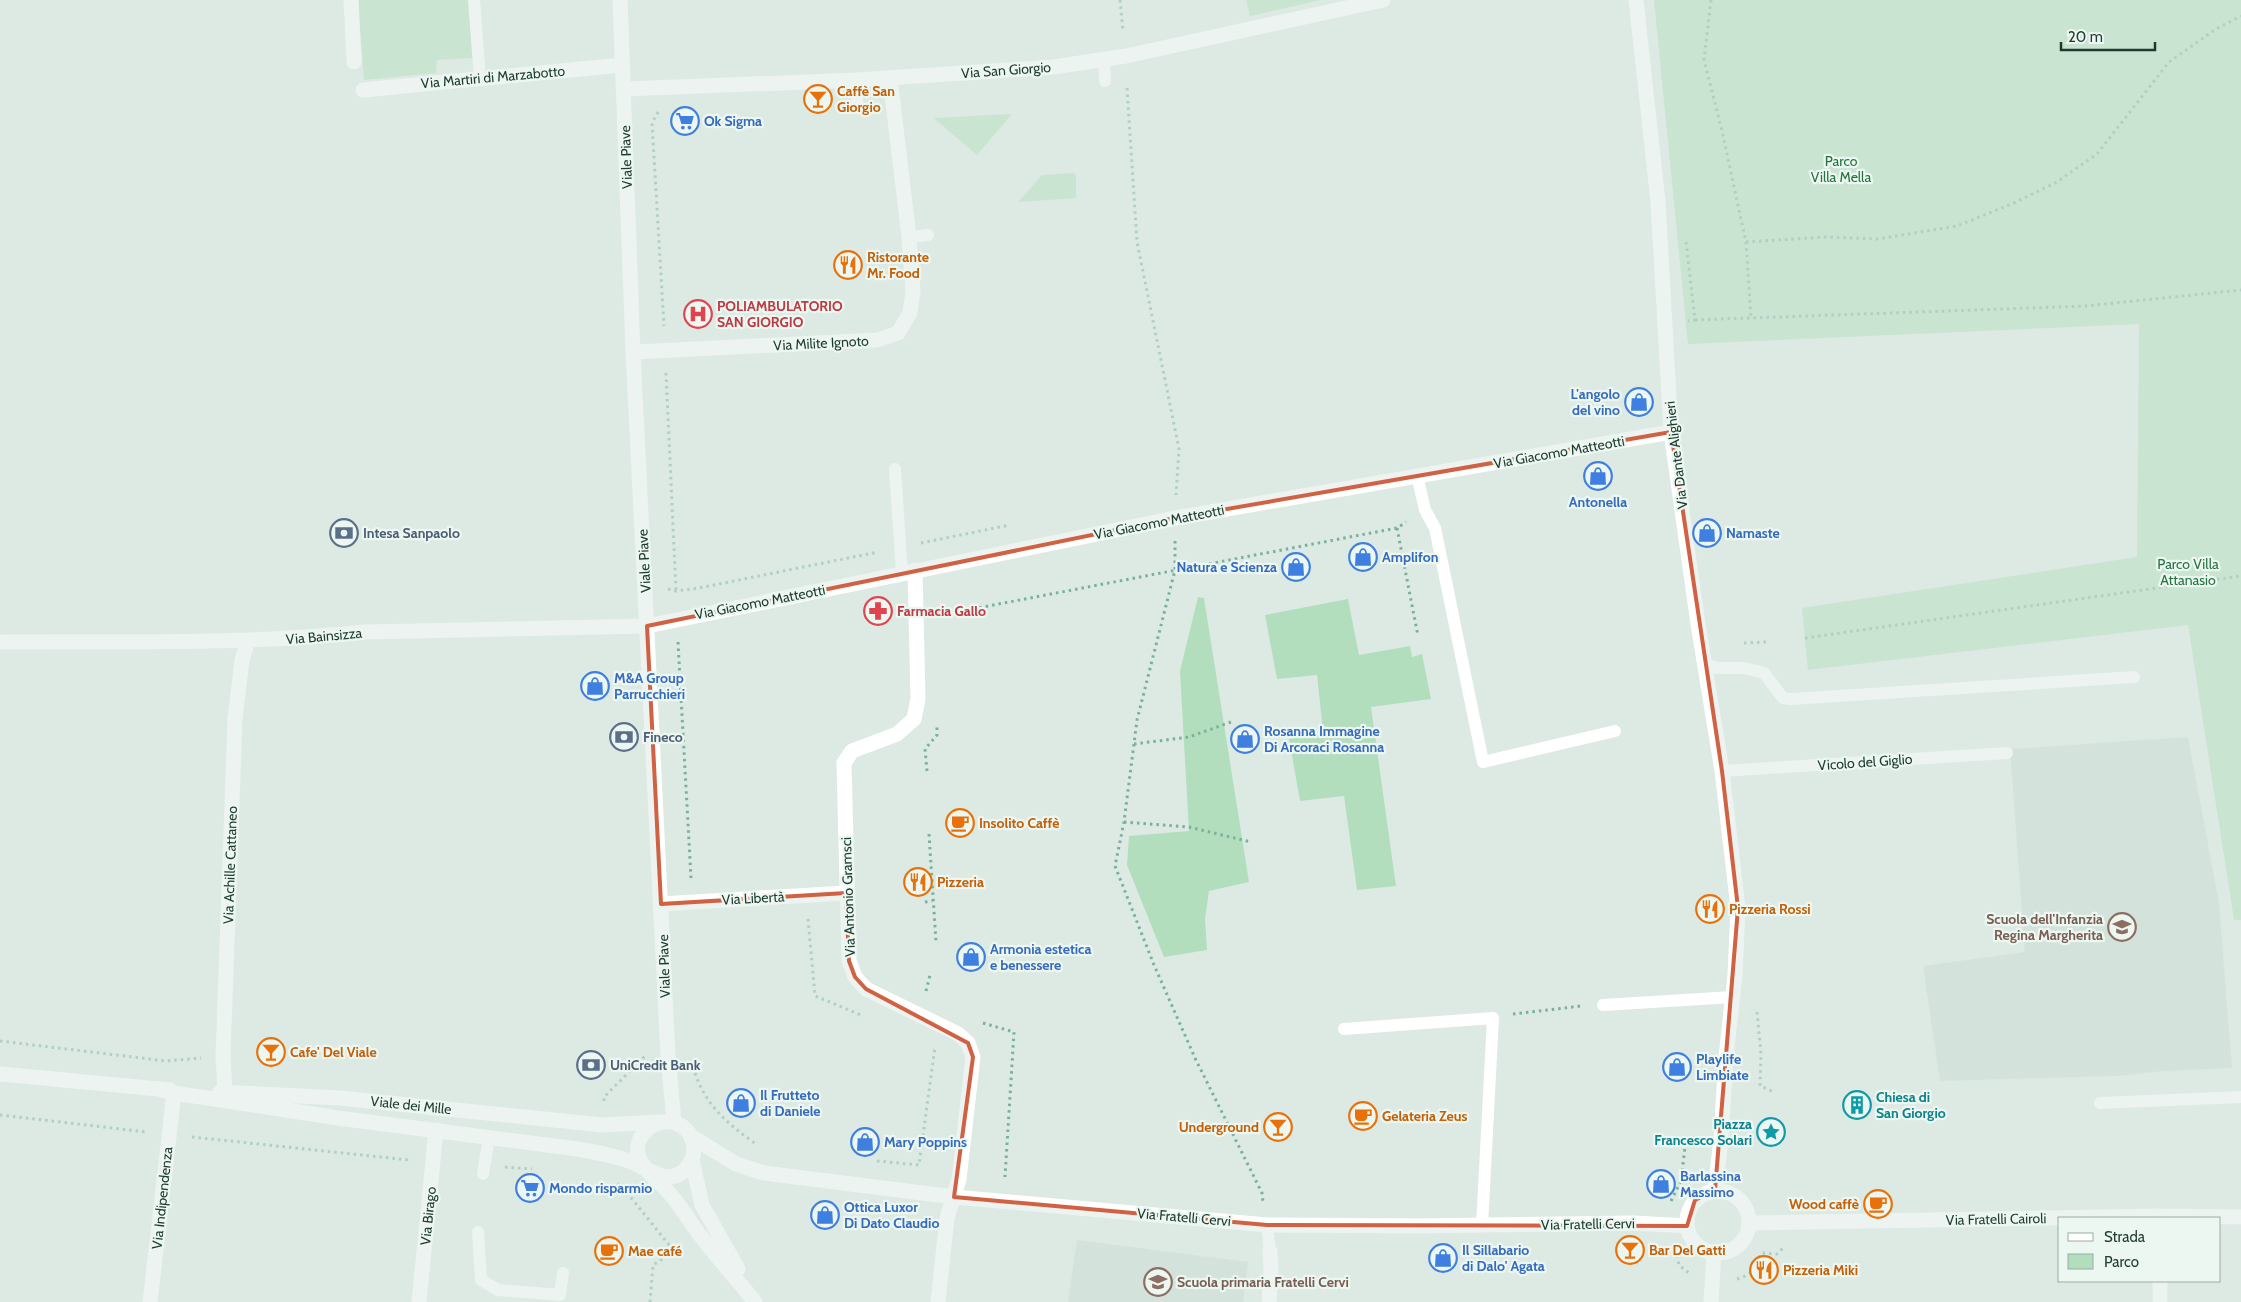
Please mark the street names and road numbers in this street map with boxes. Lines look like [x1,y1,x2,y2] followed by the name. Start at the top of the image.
[960,58,1052,82] street label: Via San Giorgio
[420,62,566,92] street label: Via Martiri di Marzabotto
[616,125,636,189] street label: Viale Piave
[773,331,869,354] street label: Via Milite Ignoto
[1660,400,1692,510] street label: Via Dante Alighieri
[1492,432,1626,472] street label: Via Giacomo Matteotti
[1092,501,1226,543] street label: Via Giacomo Matteotti
[633,529,655,593] street label: Viale Piave
[693,581,827,623] street label: Via Giacomo Matteotti
[285,624,363,648] street label: Via Bainsizza
[1817,750,1913,774] street label: Vicolo del Giglio
[219,805,241,924] street label: Via Achille Cattaneo
[837,837,859,957] street label: Via Antonio Gramsci
[721,887,785,909] street label: Via Libertà
[654,934,674,998] street label: Viale Piave
[370,1092,452,1118] street label: Viale dei Mille
[148,1146,176,1250] street label: Via Indipendenza
[416,1185,440,1246] street label: Via Birago
[1136,1204,1232,1230] street label: Via Fratelli Cervi
[1946,1209,2047,1229] street label: Via Fratelli Cairoli
[1541,1214,1635,1234] street label: Via Fratelli Cervi

